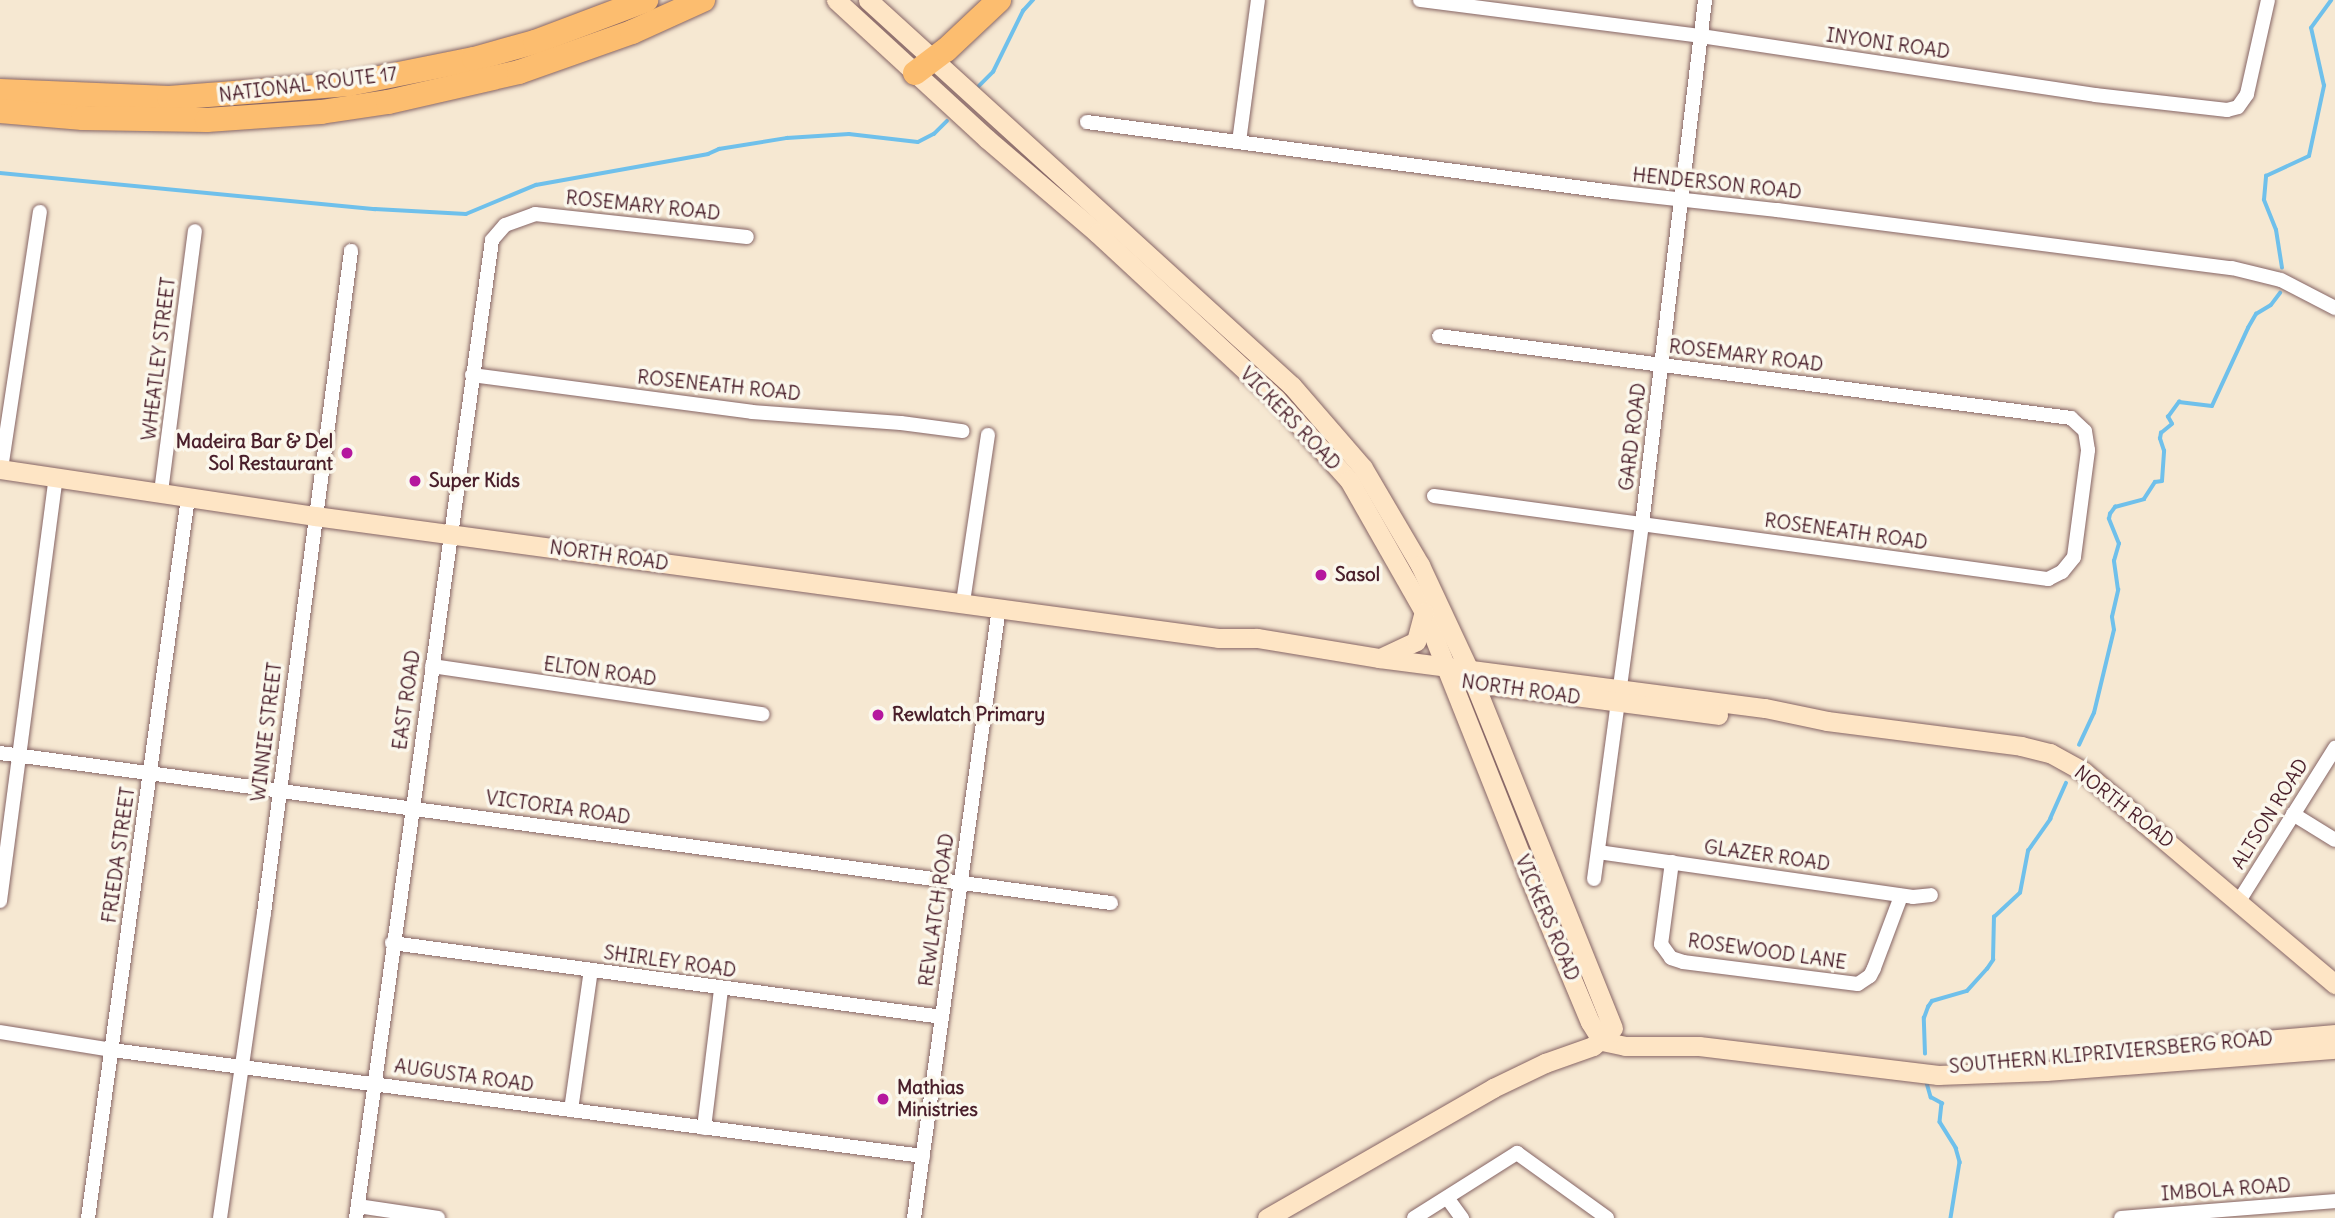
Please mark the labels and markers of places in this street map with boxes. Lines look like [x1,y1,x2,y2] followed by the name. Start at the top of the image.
[176,431,333,475] place label: Madeira Bar & Del Sol Restaurant
[339,445,355,461] marker: Madeira Bar & Del Sol Restaurant
[429,470,520,492] place label: Super Kids
[407,473,423,489] marker: Super Kids
[1335,564,1380,586] place label: Sasol
[1313,567,1329,583] marker: Sasol
[892,704,1045,726] place label: Rewlatch Primary
[870,707,886,723] marker: Rewlatch Primary
[897,1077,978,1121] place label: Mathias Ministries
[875,1091,891,1107] marker: Mathias Ministries

